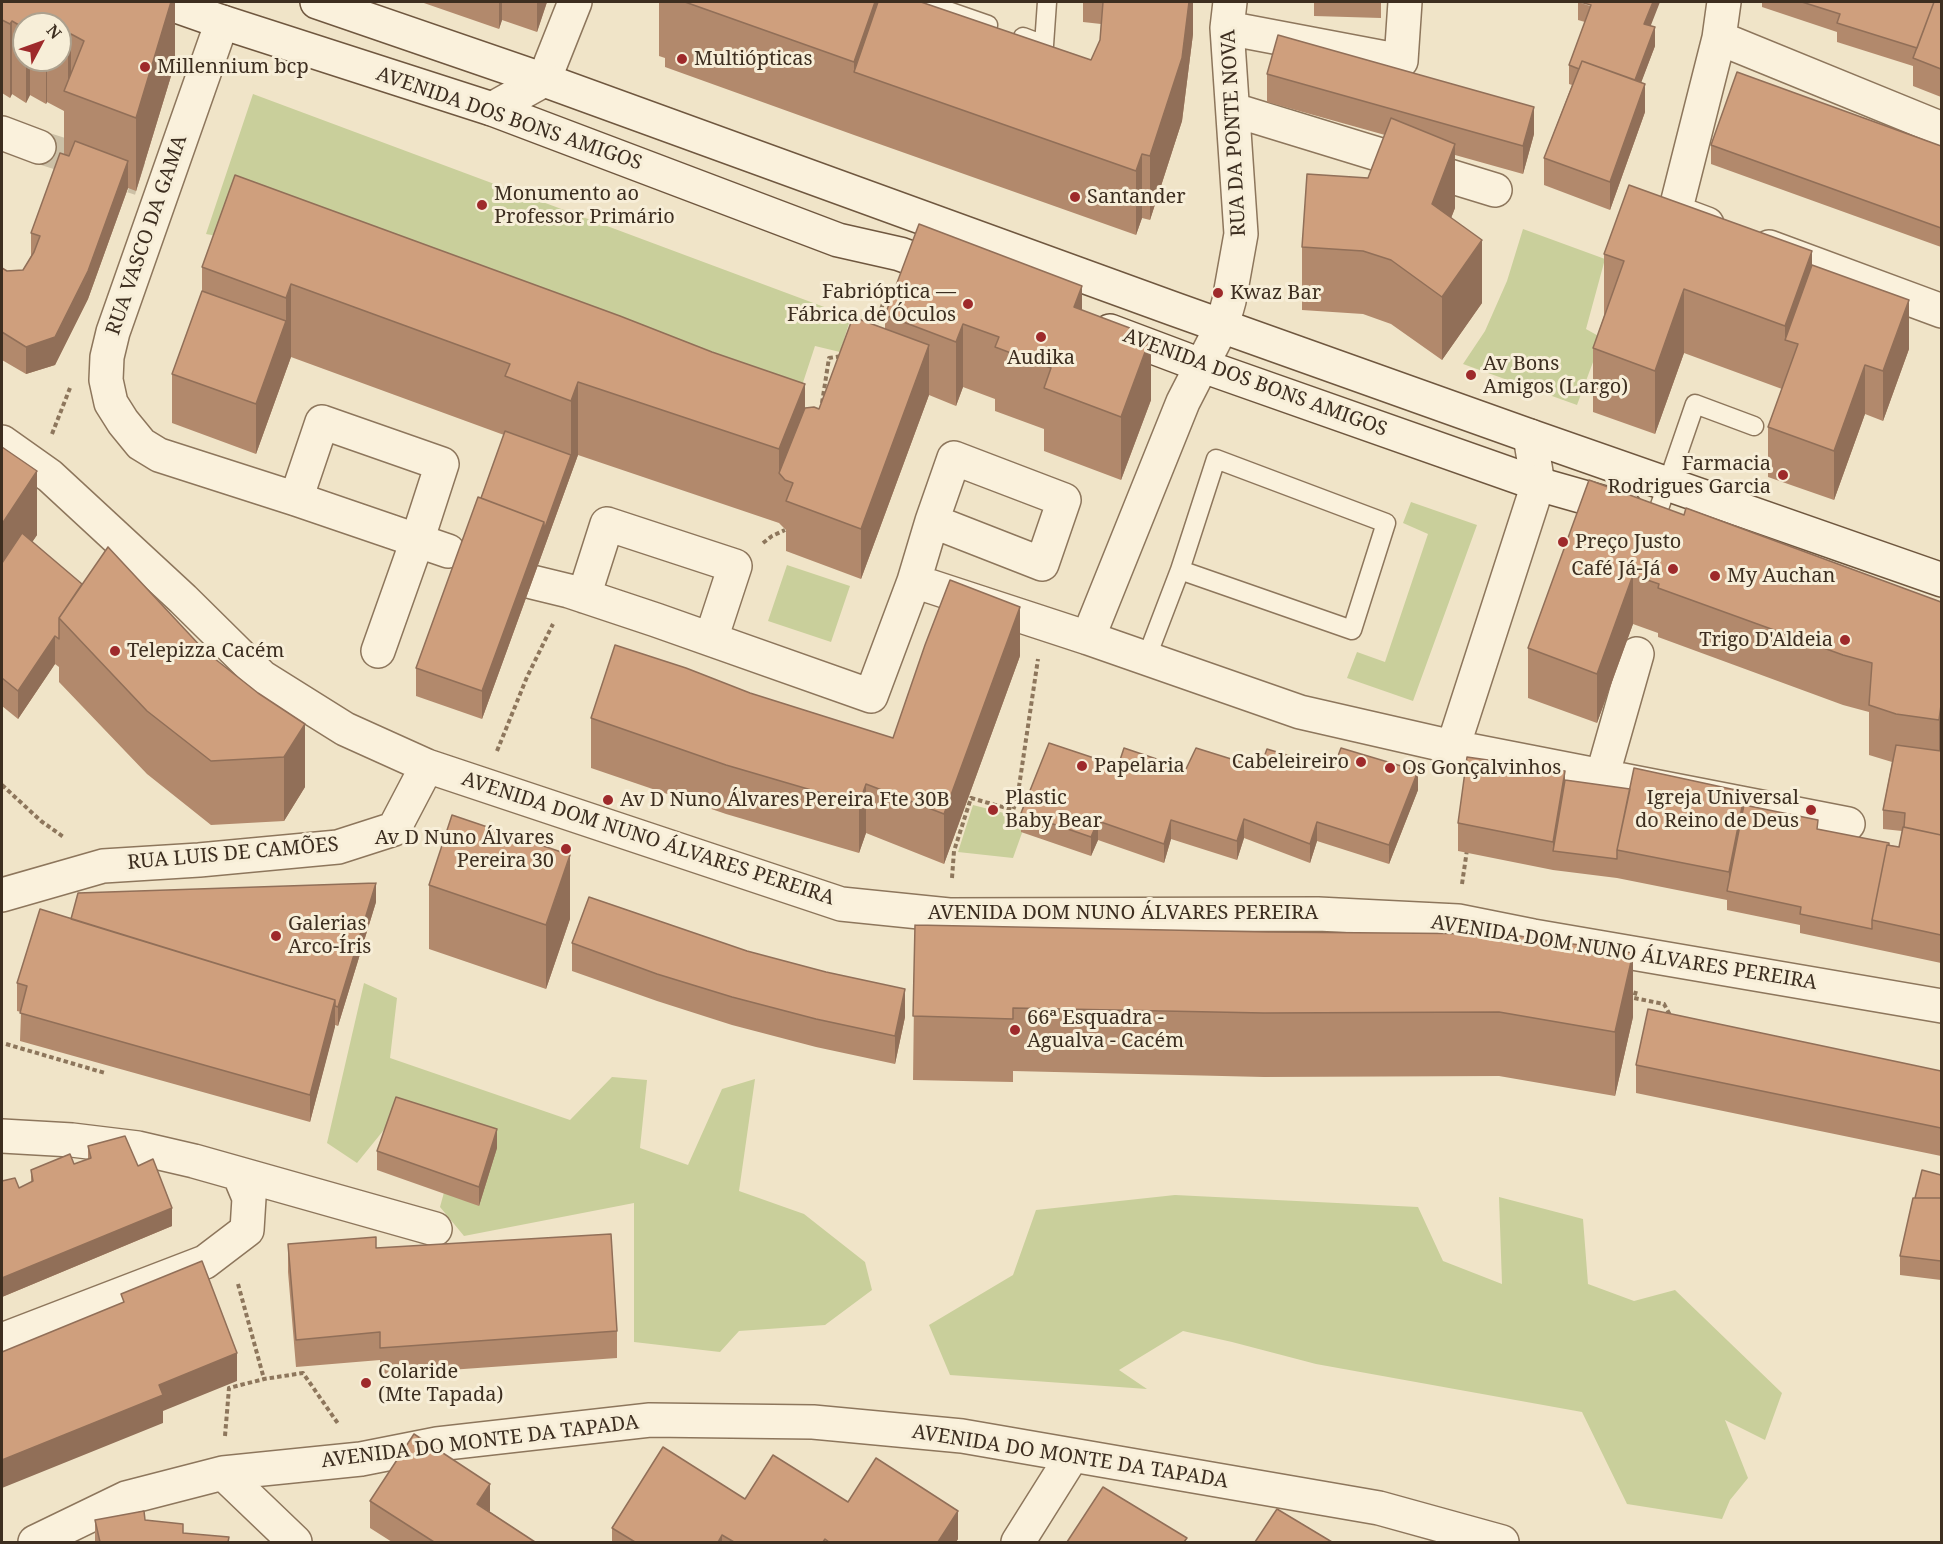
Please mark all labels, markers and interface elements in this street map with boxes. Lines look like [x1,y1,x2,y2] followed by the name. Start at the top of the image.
[12,12,72,72] north arrow
[42,20,67,43] text: N
[1217,29,1251,237] street label: RUA DA PONTE NOVA
[694,47,812,71] place label: Multiópticas
[675,52,689,66] marker: Multiópticas
[157,55,309,79] place label: Millennium bcp
[138,60,152,74] marker: Millennium bcp
[373,62,645,176] street label: AVENIDA DOS BONS AMIGOS
[101,132,193,338] street label: RUA VASCO DA GAMA
[494,182,675,229] place label: Monumento ao Professor Primário
[1087,185,1186,209] place label: Santander
[1068,190,1082,204] marker: Santander
[475,198,489,212] marker: Monumento ao Professor Primário
[787,280,956,327] place label: Fabrióptica — Fábrica de Óculos
[1230,281,1321,305] place label: Kwaz Bar
[1211,286,1225,300] marker: Kwaz Bar
[961,297,975,311] marker: Fabrióptica — Fábrica de Óculos
[1120,324,1390,442] street label: AVENIDA DOS BONS AMIGOS
[1034,330,1048,344] marker: Audika
[1007,346,1075,370] place label: Audika
[1483,352,1628,399] place label: Av Bons Amigos (Largo)
[1464,368,1478,382] marker: Av Bons Amigos (Largo)
[1607,452,1771,499] place label: Farmacia Rodrigues Garcia
[1776,468,1790,482] marker: Farmacia Rodrigues Garcia
[1575,530,1681,554] place label: Preço Justo
[1556,535,1570,549] marker: Preço Justo
[1571,557,1661,581] place label: Café Já-Já
[1666,562,1680,576] marker: Café Já-Já
[1727,564,1835,588] place label: My Auchan
[1708,569,1722,583] marker: My Auchan
[1699,628,1833,652] place label: Trigo D'Aldeia
[1838,633,1852,647] marker: Trigo D'Aldeia
[127,639,284,663] place label: Telepizza Cacém
[108,644,122,658] marker: Telepizza Cacém
[1232,750,1349,774] place label: Cabeleireiro
[1094,754,1185,778] place label: Papelaria
[1354,755,1368,769] marker: Cabeleireiro
[1402,756,1561,780] place label: Os Gonçalvinhos
[1075,759,1089,773] marker: Papelaria
[1383,761,1397,775] marker: Os Gonçalvinhos
[459,767,837,911] street label: AVENIDA DOM NUNO ÁLVARES PEREIRA
[1005,786,1102,833] place label: Plastic Baby Bear
[1635,786,1799,833] place label: Igreja Universal do Reino de Deus
[620,788,949,812] place label: Av D Nuno Álvares Pereira Fte 30B
[601,793,615,807] marker: Av D Nuno Álvares Pereira Fte 30B
[986,803,1000,817] marker: Plastic Baby Bear
[1804,803,1818,817] marker: Igreja Universal do Reino de Deus
[375,826,554,873] place label: Av D Nuno Álvares Pereira 30
[126,833,340,875] street label: RUA LUIS DE CAMÕES
[559,842,573,856] marker: Av D Nuno Álvares Pereira 30
[928,901,1318,925] street label: AVENIDA DOM NUNO ÁLVARES PEREIRA
[1429,911,1819,995] street label: AVENIDA DOM NUNO ÁLVARES PEREIRA
[288,912,371,959] place label: Galerias Arco-Íris
[269,929,283,943] marker: Galerias Arco-Íris
[1027,1006,1184,1053] place label: 66ª Esquadra - Agualva - Cacém
[1008,1023,1022,1037] marker: 66ª Esquadra - Agualva - Cacém
[378,1360,504,1407] place label: Colaride (Mte Tapada)
[359,1376,373,1390] marker: Colaride (Mte Tapada)
[320,1411,640,1473] street label: AVENIDA DO MONTE DA TAPADA
[910,1420,1230,1494] street label: AVENIDA DO MONTE DA TAPADA

